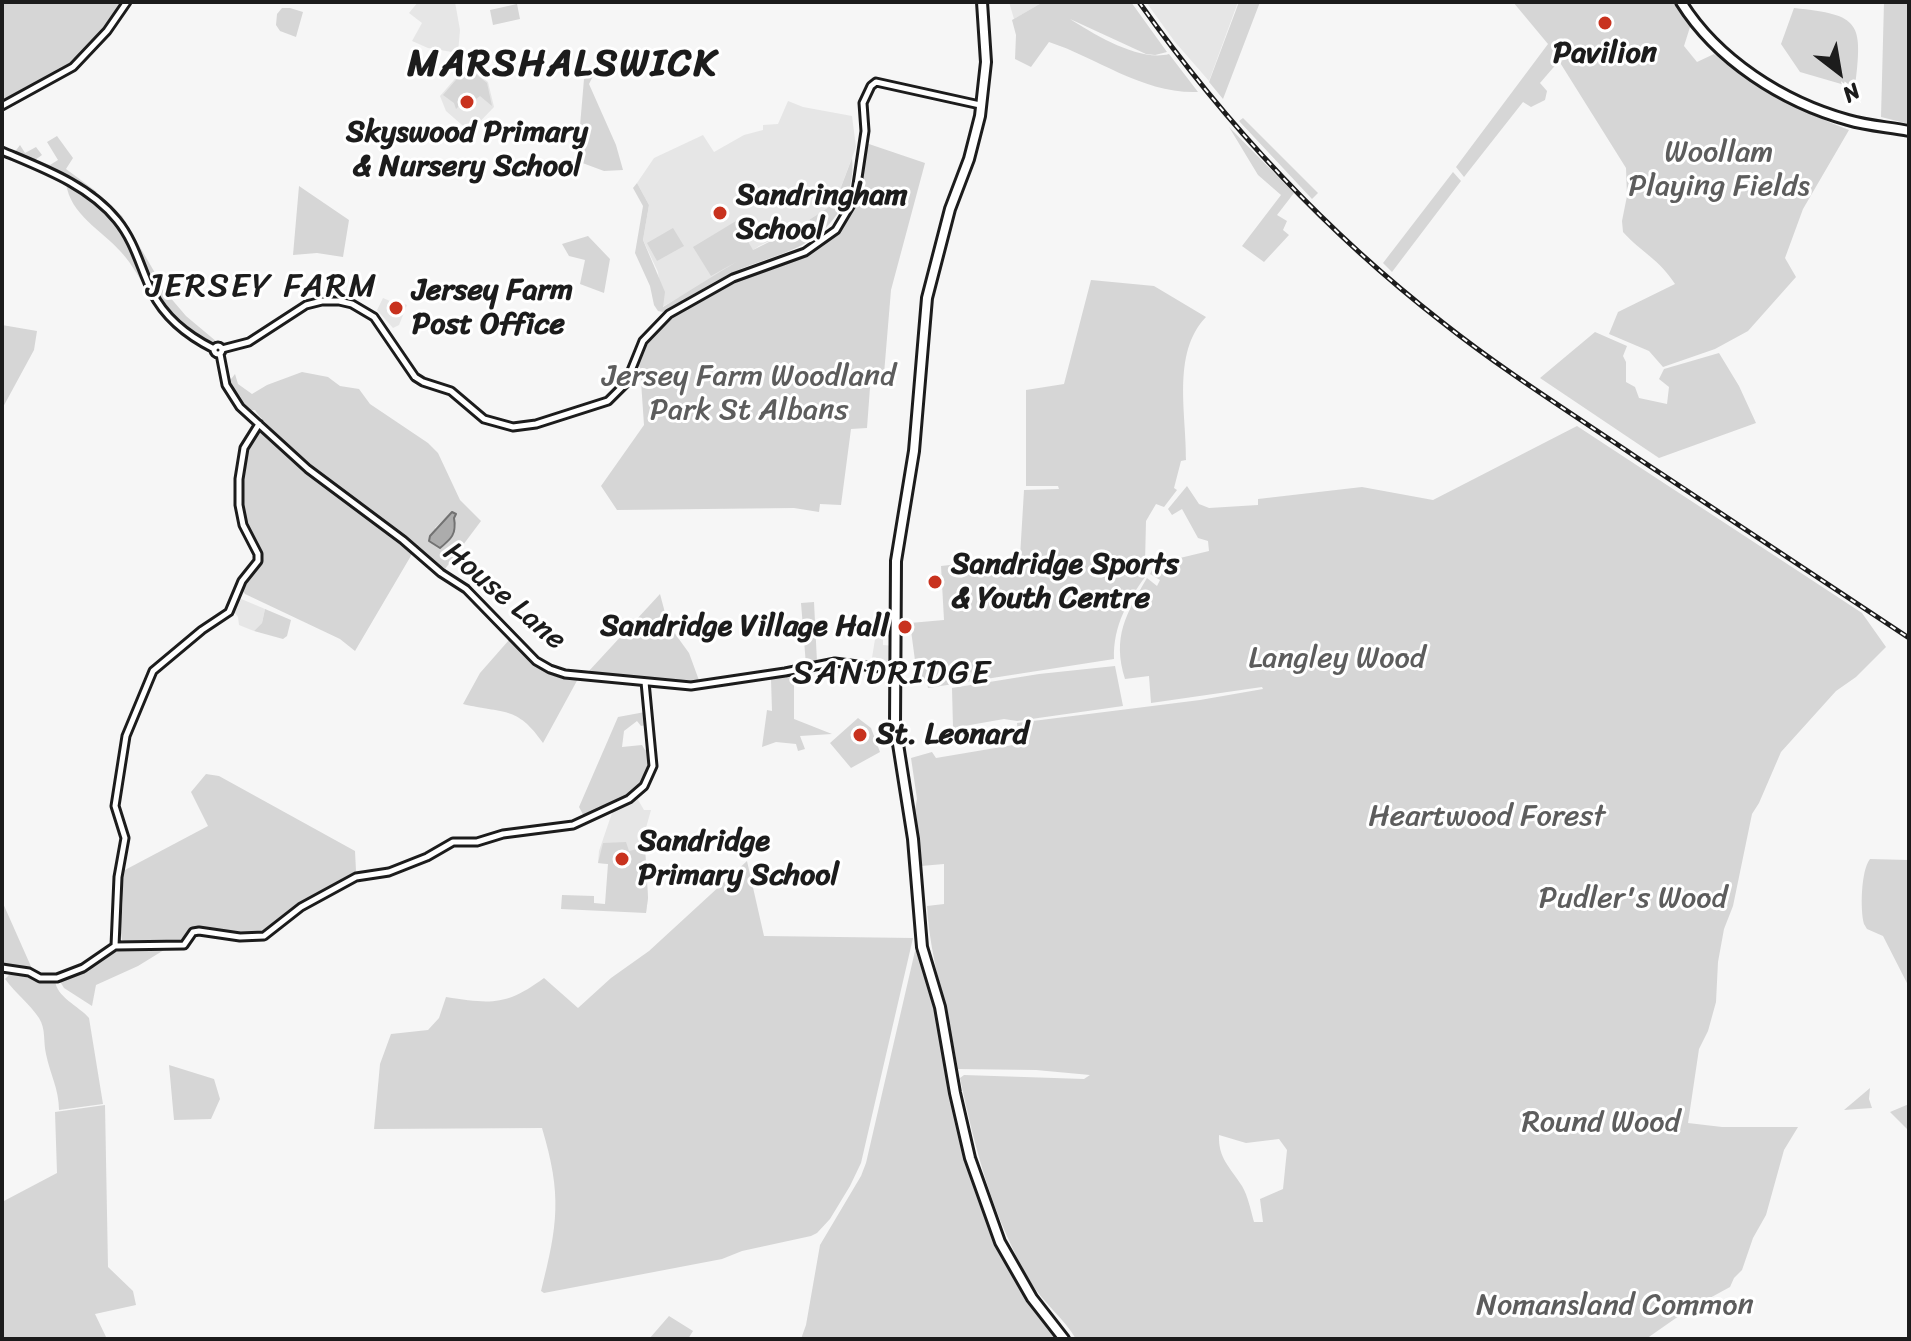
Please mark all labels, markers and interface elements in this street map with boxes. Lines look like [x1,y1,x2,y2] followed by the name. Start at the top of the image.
[1596,14,1614,32] marker: Pavilion
[1799,32,1879,112] north arrow
[1553,36,1657,72] place label: Pavilion
[413,42,713,88] district label: MARSHALSWICK
[1835,72,1868,114] text: N
[458,93,476,111] marker: Skyswood Primary & Nursery School
[346,115,588,186] place label: Skyswood Primary & Nursery School
[1628,135,1810,206] park label: Woollam Playing Fields
[736,178,908,248] place label: Sandringham School
[711,204,729,222] marker: Sandringham School
[148,267,376,307] district label: JERSEY FARM
[412,273,573,344] place label: Jersey Farm Post Office
[387,299,405,317] marker: Jersey Farm Post Office
[602,359,896,430] park label: Jersey Farm Woodland Park St Albans
[435,535,573,659] street label: House Lane
[951,547,1179,618] place label: Sandridge Sports & Youth Centre
[926,573,944,591] marker: Sandridge Sports & Youth Centre
[600,609,889,645] place label: Sandridge Village Hall
[896,618,914,636] marker: Sandridge Village Hall
[1249,641,1425,677] park label: Langley Wood
[793,654,991,694] district label: SANDRIDGE
[876,717,1029,753] place label: St. Leonard
[851,726,869,744] marker: St. Leonard
[1369,799,1605,835] park label: Heartwood Forest
[638,824,839,894] place label: Sandridge Primary School
[613,850,631,868] marker: Sandridge Primary School
[1539,881,1727,917] park label: Pudler's Wood
[1522,1105,1680,1141] park label: Round Wood
[1476,1288,1754,1324] park label: Nomansland Common

